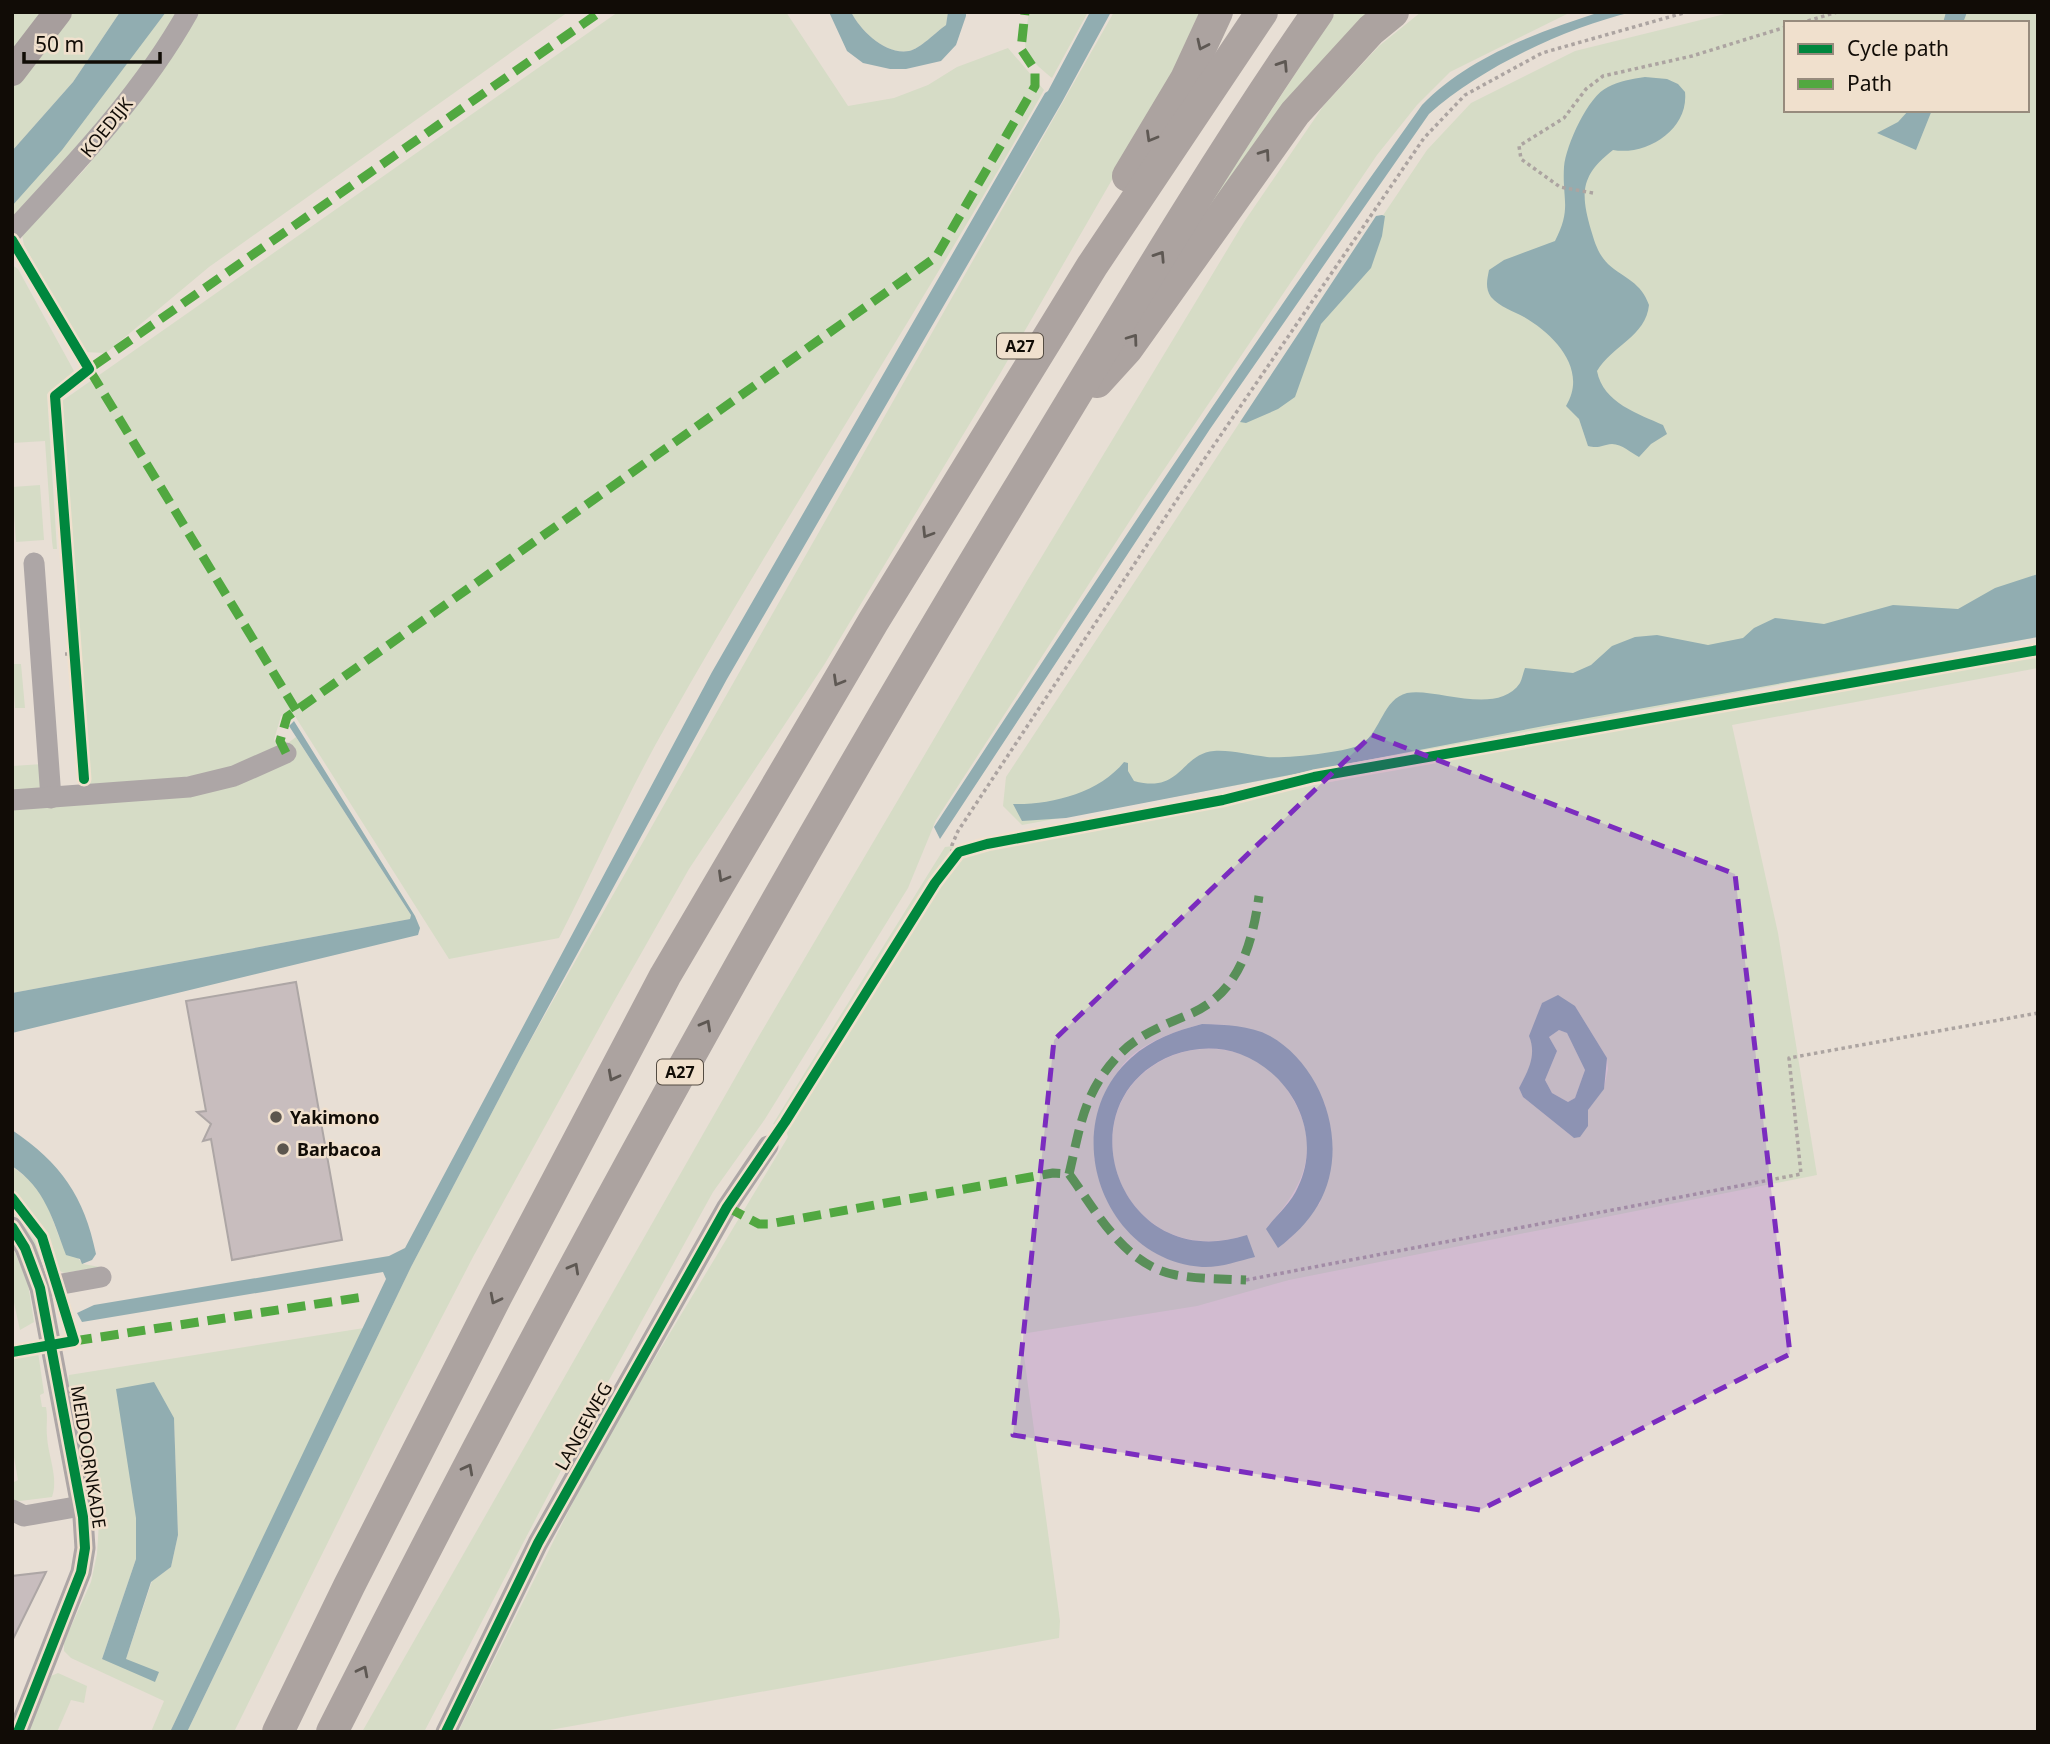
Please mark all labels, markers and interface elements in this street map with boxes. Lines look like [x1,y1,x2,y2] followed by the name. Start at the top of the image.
[24,21,161,65] scale bar
[1784,21,2029,112] legend
[35,30,84,58] text: 50 m
[1847,34,1949,62] text: Cycle path
[1196,38,1210,51] one-way arrow
[1275,60,1288,73] one-way arrow
[1847,69,1892,97] text: Path
[75,92,138,162] street label: KOEDIJK
[1147,130,1160,143] one-way arrow
[1257,149,1270,162] one-way arrow
[1151,251,1164,264] one-way arrow
[997,334,1043,358] road number: A27
[1125,334,1138,347] one-way arrow
[923,526,936,539] one-way arrow
[833,674,846,687] one-way arrow
[718,870,731,883] one-way arrow
[698,1020,711,1032] one-way arrow
[657,1060,703,1084] road number: A27
[607,1069,621,1081] one-way arrow
[290,1105,379,1129] place label: Yakimono
[268,1109,284,1125] marker: Yakimono
[297,1137,381,1161] place label: Barbacoa
[275,1141,291,1157] marker: Barbacoa
[566,1262,579,1275] one-way arrow
[490,1292,504,1304] one-way arrow
[549,1378,617,1474] street label: LANGEWEG
[66,1384,112,1530] street label: MEIDOORNKADE
[459,1464,473,1476] one-way arrow
[355,1666,369,1678] one-way arrow

